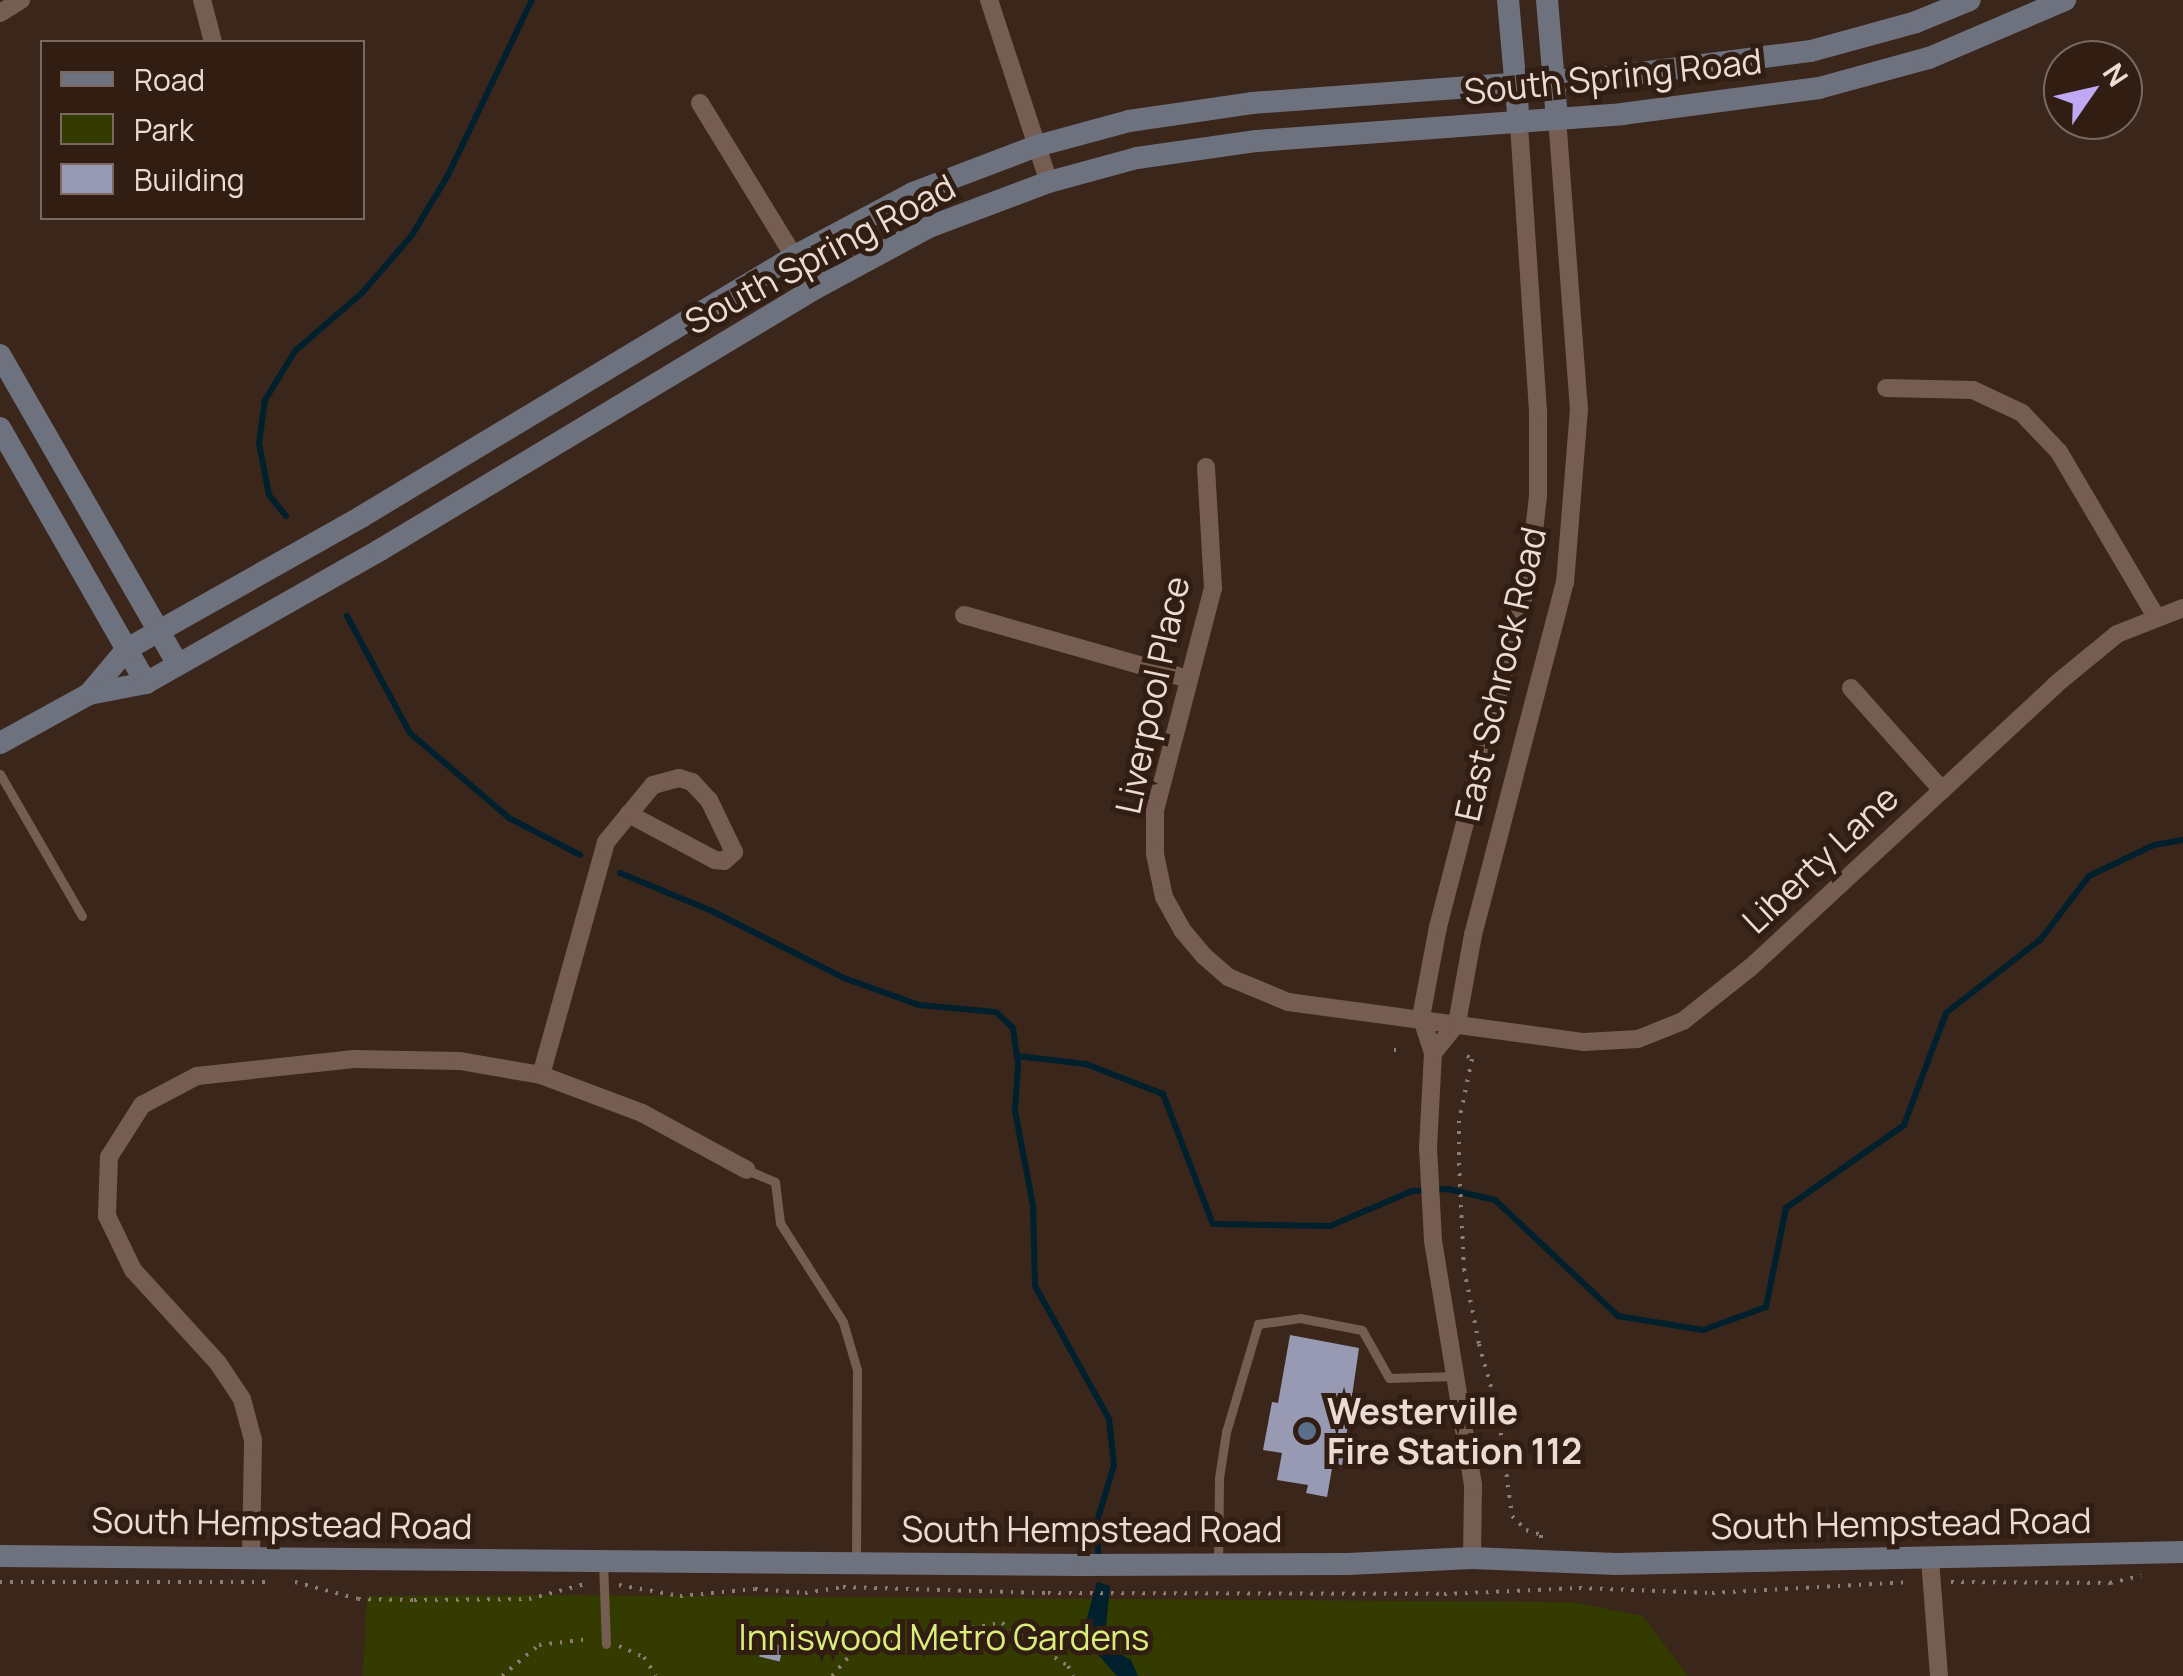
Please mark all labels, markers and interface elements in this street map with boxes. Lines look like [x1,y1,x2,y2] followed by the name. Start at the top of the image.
[1462,39,1764,113] street label: South Spring Road
[40,40,365,220] legend
[2043,40,2143,140] north arrow
[2095,55,2138,93] text: N
[134,59,205,100] text: Road
[134,109,194,150] text: Park
[134,159,245,200] text: Building
[678,165,962,343] street label: South Spring Road
[1446,523,1554,825] street label: East Schrock Road
[1106,572,1198,818] street label: Liverpool Place
[1734,776,1906,942] street label: Liberty Lane
[1327,1390,1582,1472] place label: Westerville Fire Station 112
[1296,1420,1318,1442] marker: Westerville Fire Station 112
[91,1499,473,1547] street label: South Hempstead Road
[1710,1499,2092,1547] street label: South Hempstead Road
[902,1508,1282,1550] street label: South Hempstead Road
[739,1616,1149,1658] park label: Inniswood Metro Gardens

